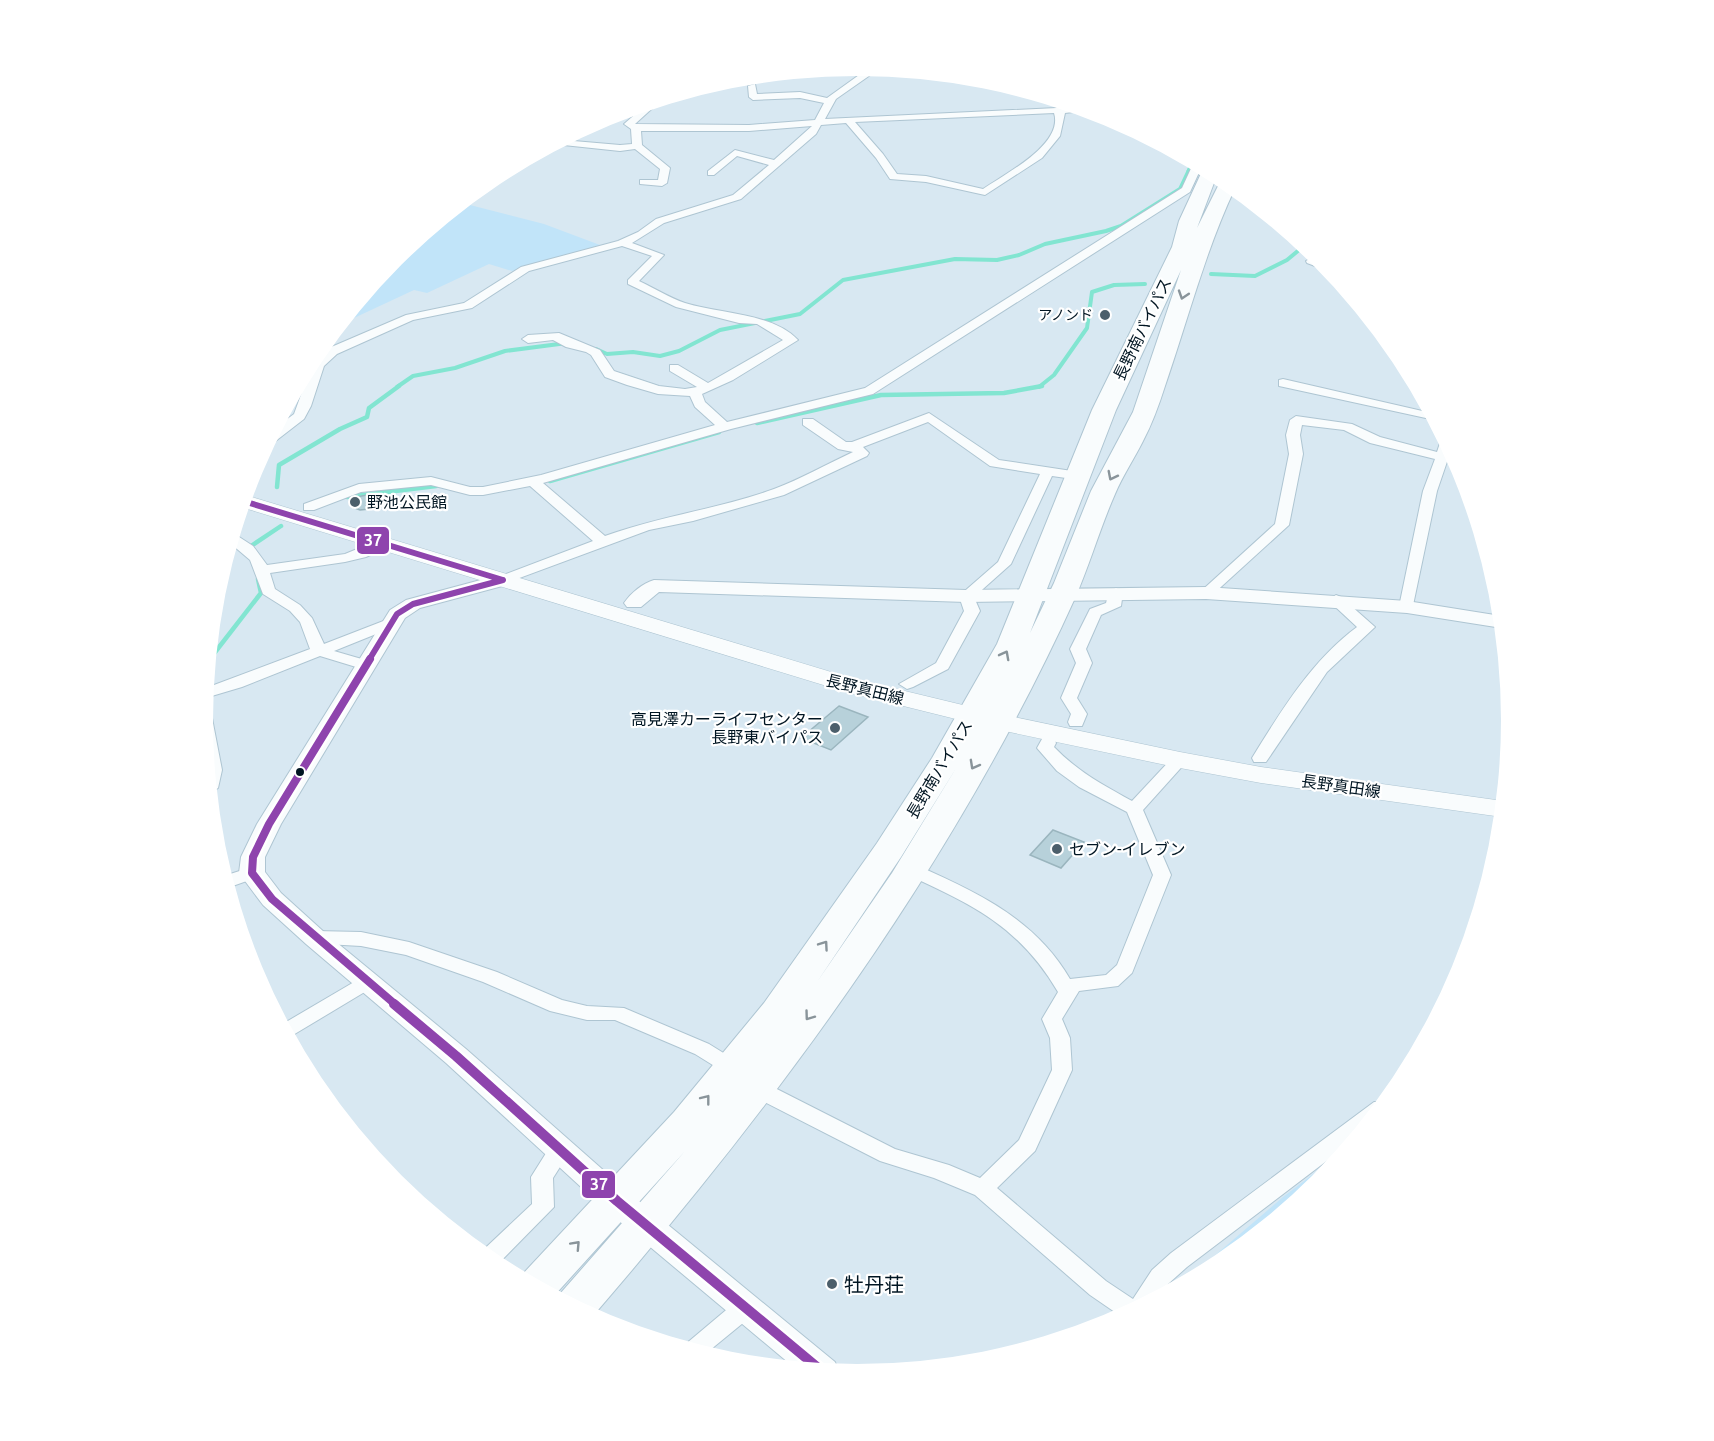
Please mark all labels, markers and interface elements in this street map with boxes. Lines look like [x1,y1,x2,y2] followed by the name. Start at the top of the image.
[1109,275,1175,383] street label: 長野南バイパス
[1178,289,1190,300] one-way arrow
[1038,307,1093,323] place label: アノンド
[1098,308,1112,322] marker: アノンド
[1107,469,1119,480] one-way arrow
[367,493,447,511] place label: 野池公民館
[348,495,362,509] marker: 野池公民館
[356,526,390,555] line badge: 37
[364,531,382,549] text: 37
[998,650,1009,661] one-way arrow
[824,671,906,707] street label: 長野真田線
[631,710,823,746] place label: 高見澤カーライフセンター 長野東バイパス
[903,716,975,822] street label: 長野南バイパス
[828,721,842,735] marker: 高見澤カーライフセンター 長野東バイパス
[970,759,981,770] one-way arrow
[294,766,306,778] unlabelled marker
[1300,772,1382,800] street label: 長野真田線
[1069,840,1186,858] place label: セブン-イレブン
[1050,842,1064,856] marker: セブン-イレブン
[817,940,828,951] one-way arrow
[805,1009,816,1020] one-way arrow
[698,1095,709,1106] one-way arrow
[581,1170,616,1199] line badge: 37
[590,1175,608,1193] text: 37
[569,1241,580,1251] one-way arrow
[844,1273,904,1296] place label: 牡丹荘
[825,1277,839,1291] marker: 牡丹荘

